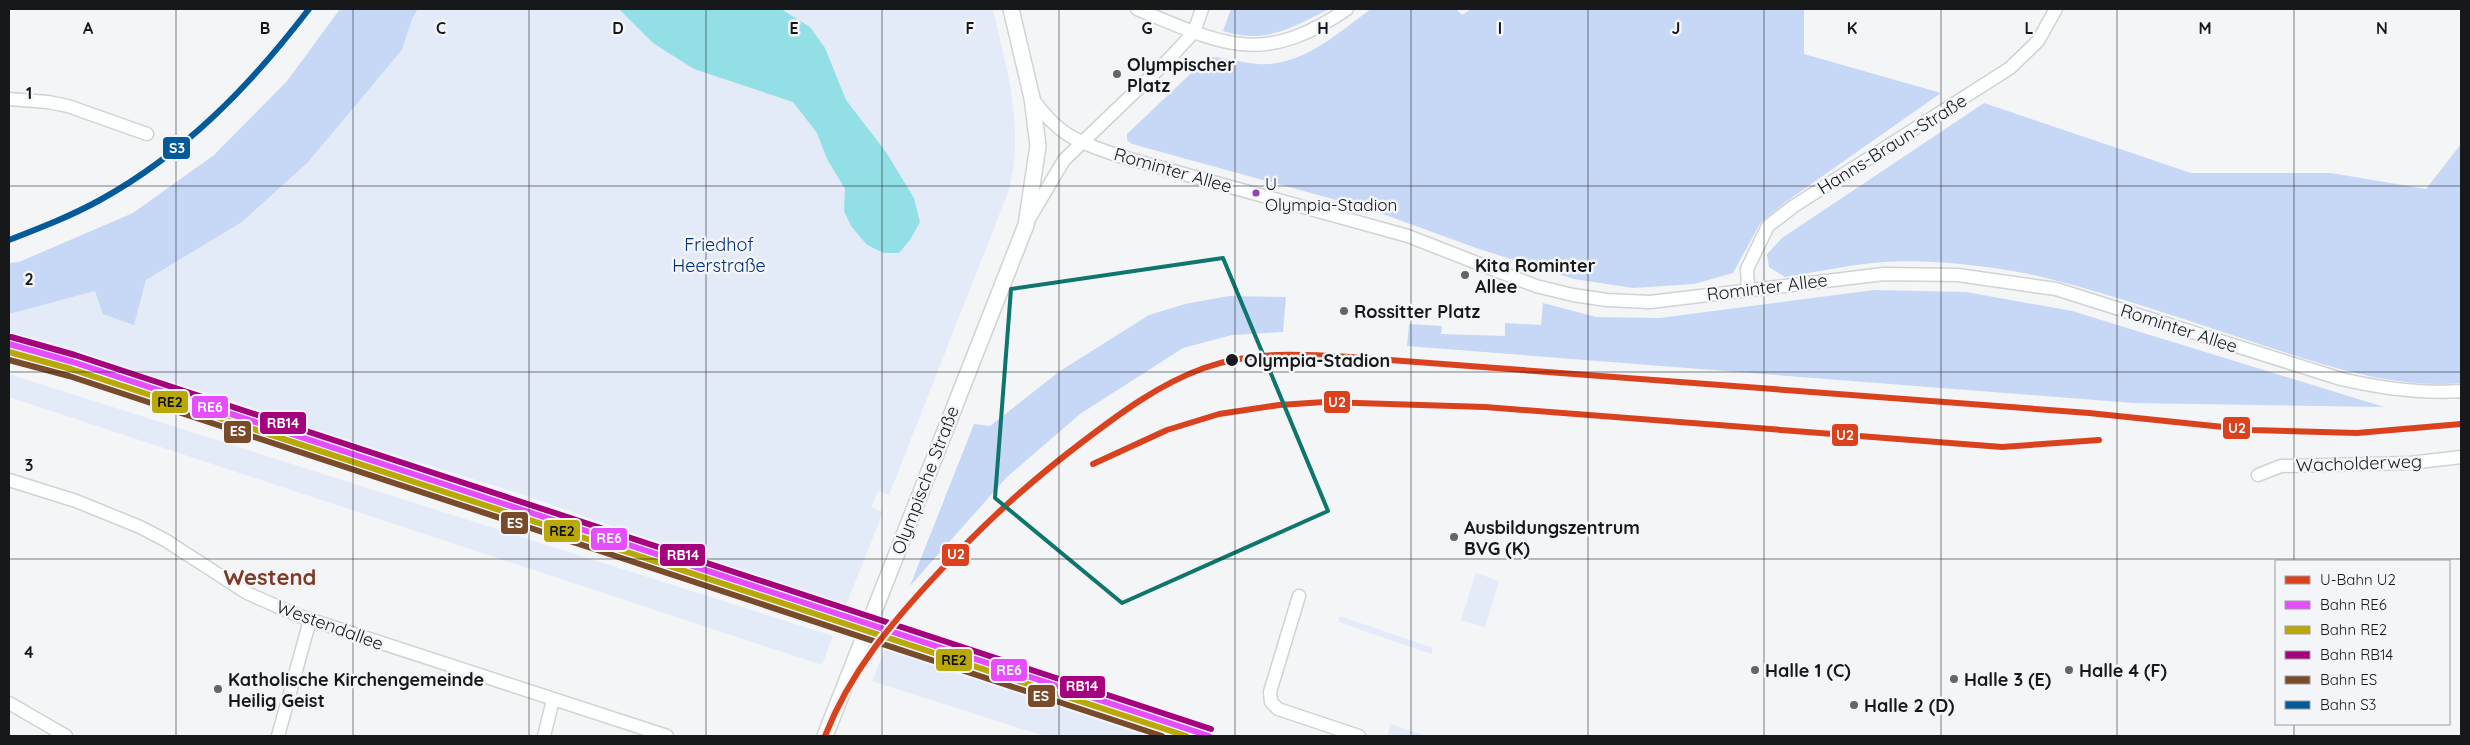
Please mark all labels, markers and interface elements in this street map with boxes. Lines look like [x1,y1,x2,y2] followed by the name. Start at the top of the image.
[83,18,94,38] text: A
[260,18,270,38] text: B
[436,18,446,38] text: C
[612,18,624,38] text: D
[789,18,799,38] text: E
[966,18,975,38] text: F
[1141,18,1153,38] text: G
[1317,18,1329,38] text: H
[1498,18,1502,38] text: I
[1672,18,1680,38] text: J
[1847,18,1857,38] text: K
[2025,18,2034,38] text: L
[2198,18,2212,38] text: M
[2376,18,2388,38] text: N
[1127,53,1235,97] place label: Olympischer Platz
[1111,68,1123,80] marker: Olympischer Platz
[26,83,32,103] text: 1
[1813,89,1971,199] street label: Hanns-Braun-Straße
[162,136,191,160] line badge: S3
[169,139,185,157] text: S3
[1111,142,1235,198] street label: Rominter Allee
[1265,173,1397,215] place label: U Olympia-Stadion
[1251,188,1261,198] marker: U Olympia-Stadion
[672,233,766,277] park label: Friedhof Heerstraße
[1475,254,1596,298] place label: Kita Rominter Allee
[1705,268,1829,306] street label: Rominter Allee
[24,269,34,289] text: 2
[1459,269,1471,281] marker: Kita Rominter Allee
[2118,298,2240,358] street label: Rominter Allee
[1354,300,1481,323] place label: Rossitter Platz
[1338,305,1350,317] marker: Rossitter Platz
[1244,349,1390,372] place label: Olympia-Stadion
[1224,352,1240,368] marker: Olympia-Stadion
[151,390,189,414] line badge: RE2
[1323,390,1351,414] line badge: U2
[157,393,183,411] text: RE2
[1328,393,1346,411] text: U2
[191,395,229,419] line badge: RE6
[197,398,223,416] text: RE6
[886,403,964,557] street label: Olympische Straße
[259,411,307,435] line badge: RB14
[267,414,299,432] text: RB14
[2222,416,2251,440] line badge: U2
[2228,419,2246,437] text: U2
[223,420,252,444] line badge: ES
[230,422,246,440] text: ES
[1831,423,1859,447] line badge: U2
[1836,426,1854,444] text: U2
[2295,449,2423,477] street label: Wacholderweg
[25,455,33,475] text: 3
[500,511,529,535] line badge: ES
[507,514,523,532] text: ES
[1464,516,1640,560] place label: Ausbildungszentrum BVG (K)
[543,519,581,543] line badge: RE2
[549,522,575,540] text: RE2
[590,527,628,551] line badge: RE6
[596,529,622,547] text: RE6
[1448,531,1460,543] marker: Ausbildungszentrum BVG (K)
[659,543,706,567] line badge: RB14
[941,543,970,567] line badge: U2
[947,545,965,563] text: U2
[667,546,699,564] text: RB14
[2275,560,2450,725] legend
[224,563,316,591] district label: Westend
[2320,570,2396,589] text: U-Bahn U2
[273,595,387,655] street label: Westendallee
[2320,595,2387,614] text: Bahn RE6
[2320,620,2387,639] text: Bahn RE2
[24,642,34,662] text: 4
[2320,645,2393,664] text: Bahn RB14
[935,648,973,672] line badge: RE2
[941,651,967,669] text: RE2
[990,658,1028,682] line badge: RE6
[1765,659,1851,682] place label: Halle 1 (C)
[2079,659,2167,682] place label: Halle 4 (F)
[996,661,1022,679] text: RE6
[1749,664,1761,676] marker: Halle 1 (C)
[2063,664,2075,676] marker: Halle 4 (F)
[228,668,484,712] place label: Katholische Kirchengemeinde Heilig Geist
[1964,668,2051,691] place label: Halle 3 (E)
[2320,670,2377,689] text: Bahn ES
[1948,673,1960,685] marker: Halle 3 (E)
[1059,675,1106,699] line badge: RB14
[1066,677,1098,695] text: RB14
[212,683,224,695] marker: Katholische Kirchengemeinde Heilig Geist
[1027,684,1056,708] line badge: ES
[1033,687,1049,705] text: ES
[1864,694,1954,717] place label: Halle 2 (D)
[2320,695,2377,714] text: Bahn S3
[1848,699,1860,711] marker: Halle 2 (D)

